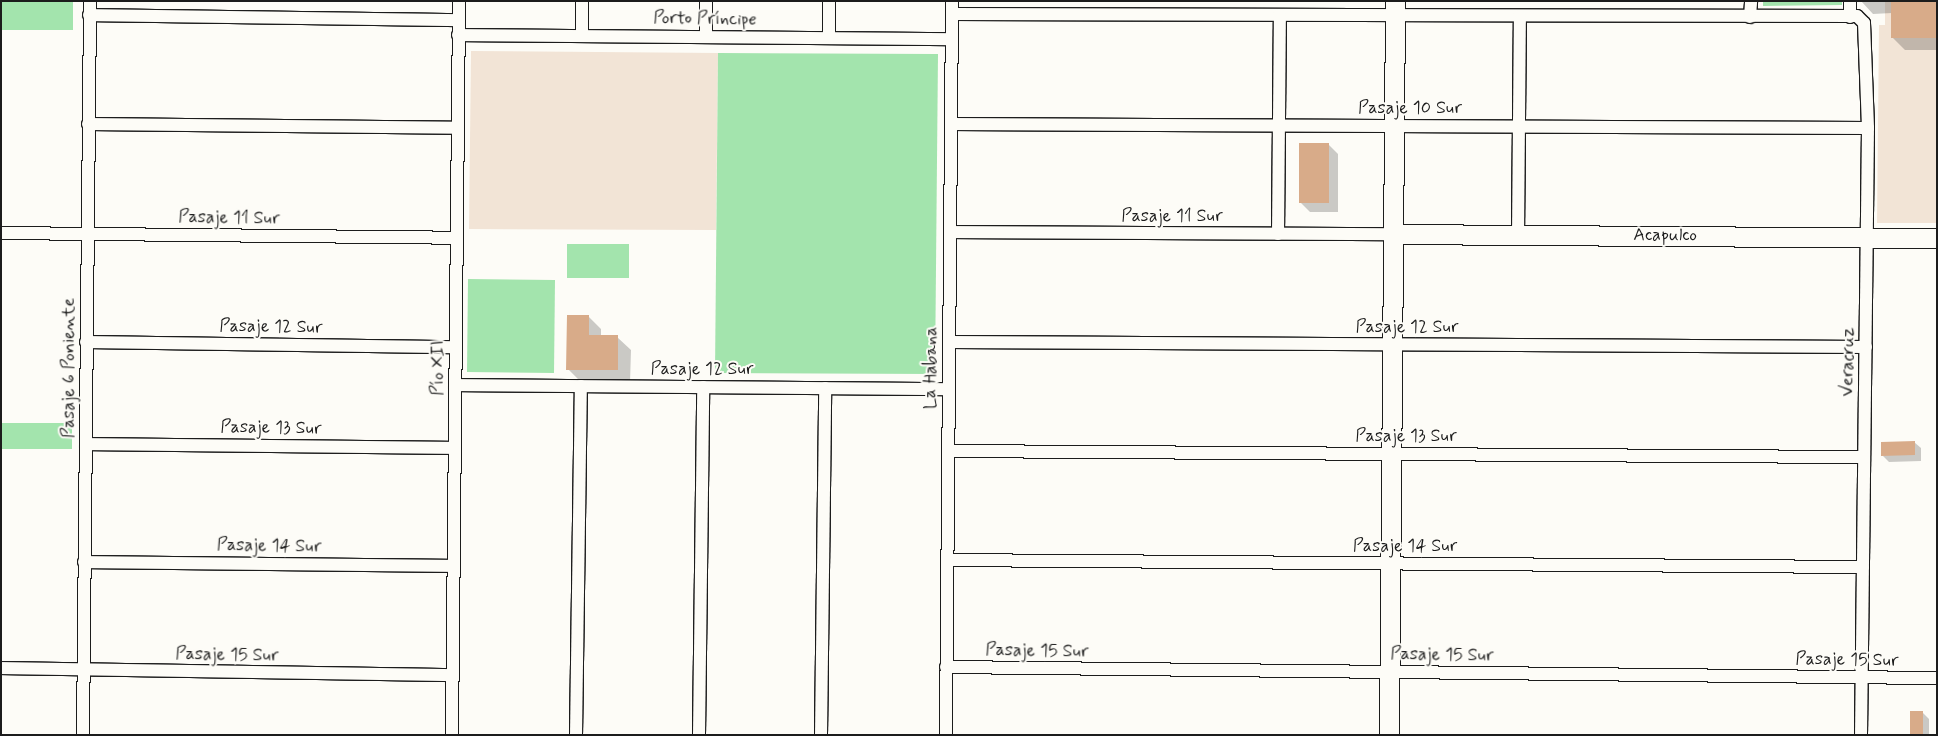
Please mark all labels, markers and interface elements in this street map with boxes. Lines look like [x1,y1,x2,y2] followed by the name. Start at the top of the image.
[653,7,757,31] street label: Porto Príncipe
[1358,97,1462,119] street label: Pasaje 10 Sur
[1121,205,1223,227] street label: Pasaje 11 Sur
[178,206,280,230] street label: Pasaje 11 Sur
[1633,224,1697,246] street label: Acapulco
[58,298,80,438] street label: Pasaje 6 Poniente
[219,315,323,339] street label: Pasaje 12 Sur
[1355,316,1459,338] street label: Pasaje 12 Sur
[919,323,943,413] street label: La Habana
[1837,327,1859,397] street label: Veracruz
[427,338,449,398] street label: Pío XII
[650,358,754,380] street label: Pasaje 12 Sur
[220,416,322,440] street label: Pasaje 13 Sur
[1355,425,1457,447] street label: Pasaje 13 Sur
[217,534,321,558] street label: Pasaje 14 Sur
[1353,535,1457,557] street label: Pasaje 14 Sur
[985,639,1089,663] street label: Pasaje 15 Sur
[175,643,279,667] street label: Pasaje 15 Sur
[1390,643,1494,667] street label: Pasaje 15 Sur
[1795,648,1899,672] street label: Pasaje 15 Sur

